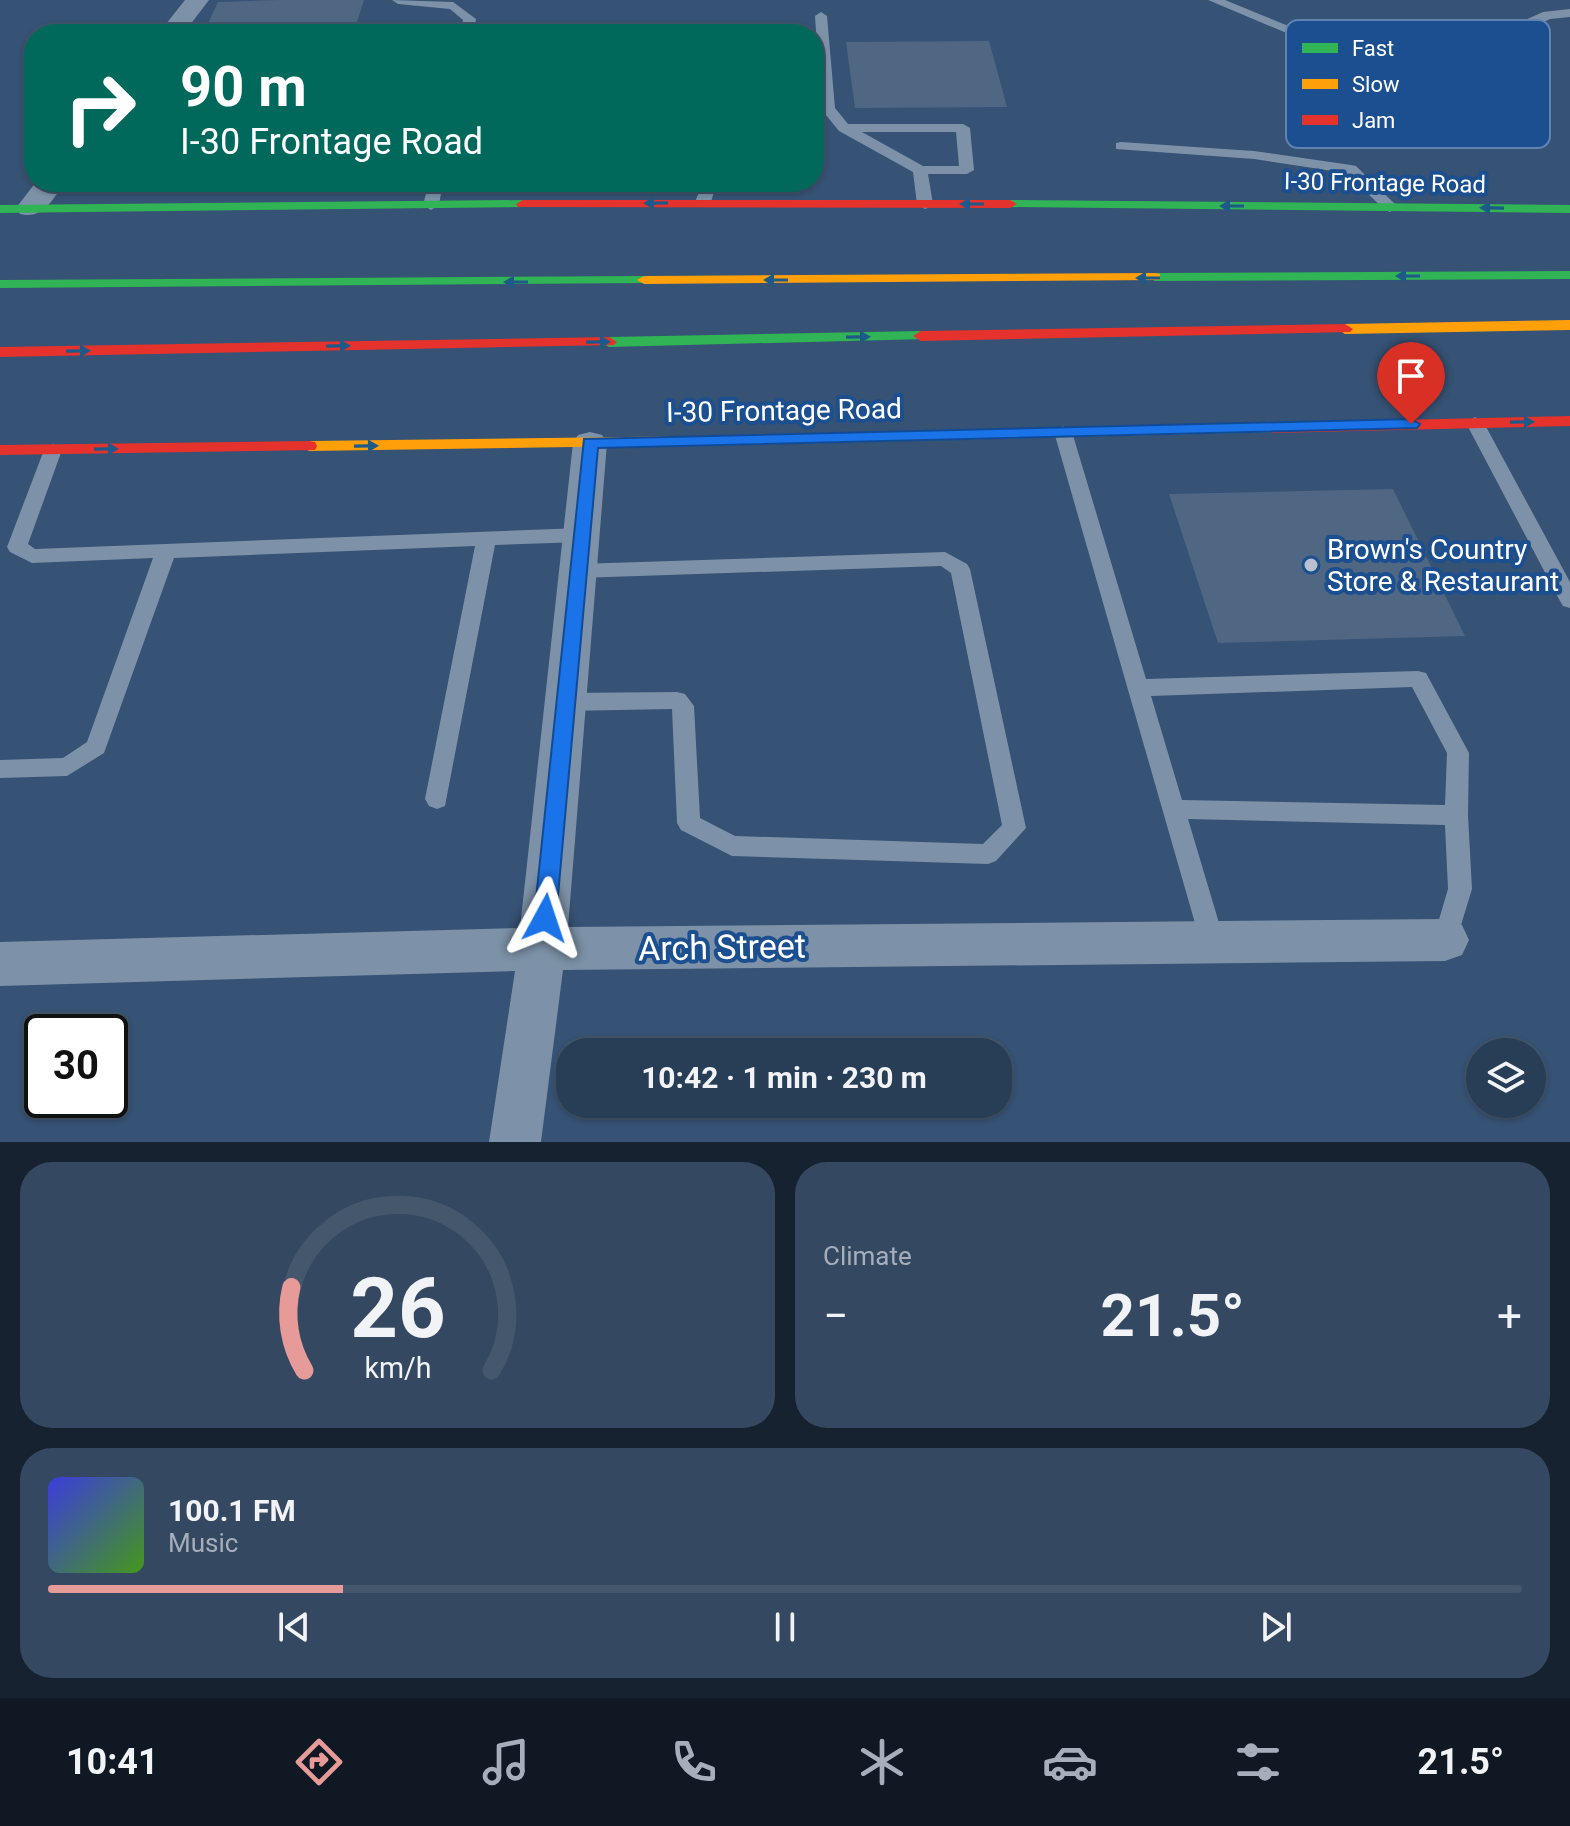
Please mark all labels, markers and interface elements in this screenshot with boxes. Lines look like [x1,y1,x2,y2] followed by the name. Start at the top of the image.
[1286,20,1550,148] legend
[1352,36,1394,61] text: Fast
[180,54,307,120] text: 90 m
[48,56,152,160] icon: right
[1352,72,1400,97] text: Slow
[1352,108,1395,133] text: Jam
[180,121,483,163] text: I-30 Frontage Road
[1284,167,1486,199] street label: I-30 Frontage Road
[643,197,668,209] one-way arrow
[959,198,984,210] one-way arrow
[1219,200,1244,212] one-way arrow
[1479,202,1504,214] one-way arrow
[1395,270,1420,282] one-way arrow
[1135,272,1160,285] one-way arrow
[763,274,788,286] one-way arrow
[503,276,528,288] one-way arrow
[846,331,871,344] one-way arrow
[586,336,611,348] one-way arrow
[326,340,351,352] one-way arrow
[1377,342,1445,424] pin
[66,344,91,357] one-way arrow
[1389,354,1433,398] icon: arrive
[666,392,902,429] street label: I-30 Frontage Road
[1510,415,1535,428] one-way arrow
[354,440,379,452] one-way arrow
[94,443,119,455] one-way arrow
[1327,533,1559,598] place label: Brown's Country Store & Restaurant
[1302,556,1320,574] marker: Brown's Country Store & Restaurant
[503,876,587,960] position arrow
[638,926,806,968] street label: Arch Street
[24,1014,128,1118] speed limit sign: 30
[1466,1038,1546,1118] map controls
[1466,1038,1546,1118] button: layers
[641,1060,927,1095] text: 10:42 · 1 min · 230 m
[823,1241,912,1271] text: Climate
[350,1260,445,1357] text: 26
[1101,1280,1245,1351] text: 21.5°
[823,1290,848,1342] text: −
[1497,1290,1522,1342] text: +
[364,1351,431,1385] text: km/h
[168,1493,296,1528] text: 100.1 FM
[168,1528,238,1558] text: Music
[272,1605,316,1649] icon: previous
[763,1605,807,1649] icon: pause
[1254,1605,1298,1649] icon: next
[291,1734,347,1790] icon: directions
[478,1734,534,1790] icon: music
[666,1734,722,1790] icon: phone
[854,1734,910,1790] icon: climate
[1042,1734,1098,1790] icon: car
[1230,1734,1286,1790] icon: filters
[66,1741,159,1783] text: 10:41
[1418,1741,1504,1783] text: 21.5°

